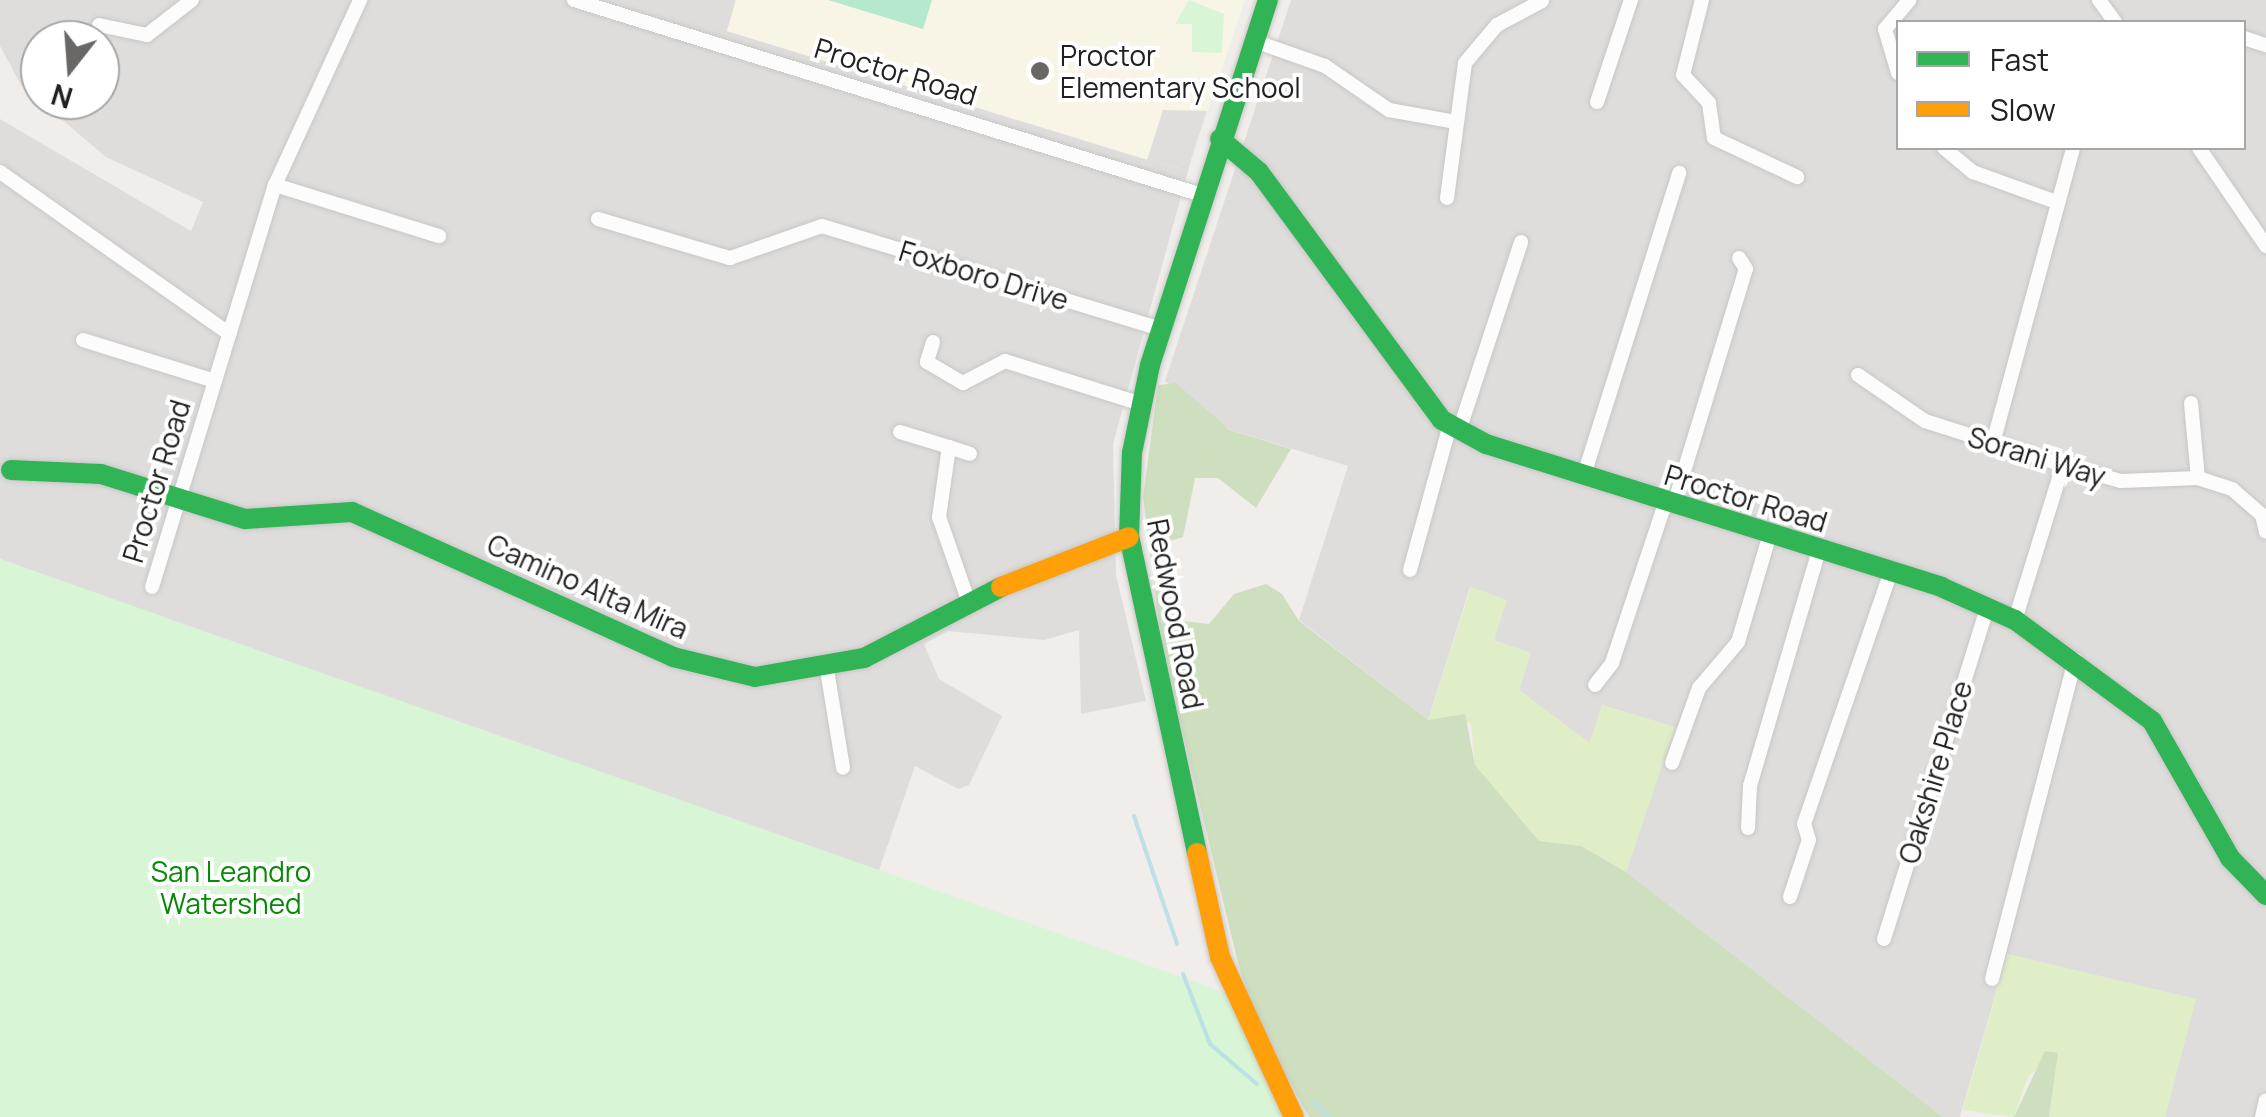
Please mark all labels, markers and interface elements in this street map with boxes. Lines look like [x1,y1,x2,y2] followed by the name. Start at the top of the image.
[20,20,120,120] north arrow
[1896,20,2246,150] legend
[811,30,981,112] street label: Proctor Road
[1060,38,1301,104] place label: Proctor Elementary School
[1990,39,2049,80] text: Fast
[1029,60,1051,82] marker: Proctor Elementary School
[47,76,77,118] text: N
[1990,89,2056,130] text: Slow
[895,233,1073,317] street label: Foxboro Drive
[115,396,197,566] street label: Proctor Road
[1964,419,2110,493] street label: Sorani Way
[1661,457,1831,539] street label: Proctor Road
[1141,516,1211,712] street label: Redwood Road
[482,527,694,645] street label: Camino Alta Mira
[1891,676,1979,868] street label: Oakshire Place
[151,854,311,920] park label: San Leandro Watershed

